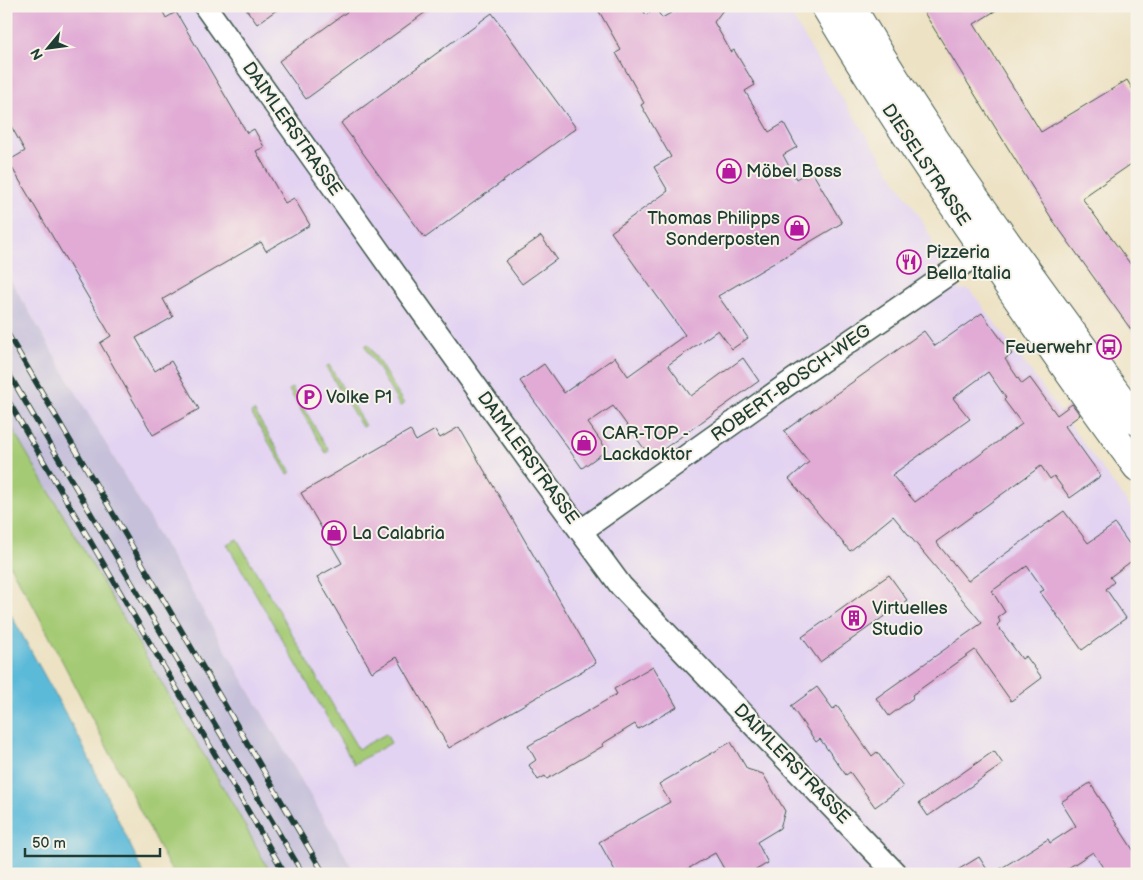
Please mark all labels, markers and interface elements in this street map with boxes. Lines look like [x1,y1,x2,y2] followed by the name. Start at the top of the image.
[22,22,72,72] north arrow
[27,45,47,63] text: N
[238,58,346,200] street label: DAIMLERSTRASSE
[877,100,975,230] street label: DIESELSTRASSE
[716,158,742,184] shop icon: Möbel Boss
[746,161,842,182] place label: Möbel Boss
[647,208,780,250] place label: Thomas Philipps Sonderposten
[784,215,810,241] shop icon: Thomas Philipps Sonderposten
[926,242,1011,284] place label: Pizzeria Bella Italia
[896,249,922,275] restaurant icon: Pizzeria Bella Italia
[707,320,875,446] street label: ROBERT-BOSCH-WEG
[1096,334,1122,360] bus stop icon: Feuerwehr
[1005,337,1092,358] place label: Feuerwehr
[296,384,322,410] parking icon: Volke P1
[326,387,392,408] place label: Volke P1
[473,388,583,528] street label: DAIMLERSTRASSE
[602,423,692,465] place label: CAR-TOP - Lackdoktor
[571,430,597,456] shop icon: CAR-TOP - Lackdoktor
[321,520,347,546] shop icon: La Calabria
[352,523,445,544] place label: La Calabria
[872,598,948,640] place label: Virtuelles Studio
[841,605,867,631] building icon: Virtuelles Studio
[729,700,855,828] street label: DAIMLERSTRASSE
[25,825,160,857] scale bar
[32,834,66,853] text: 50 m

